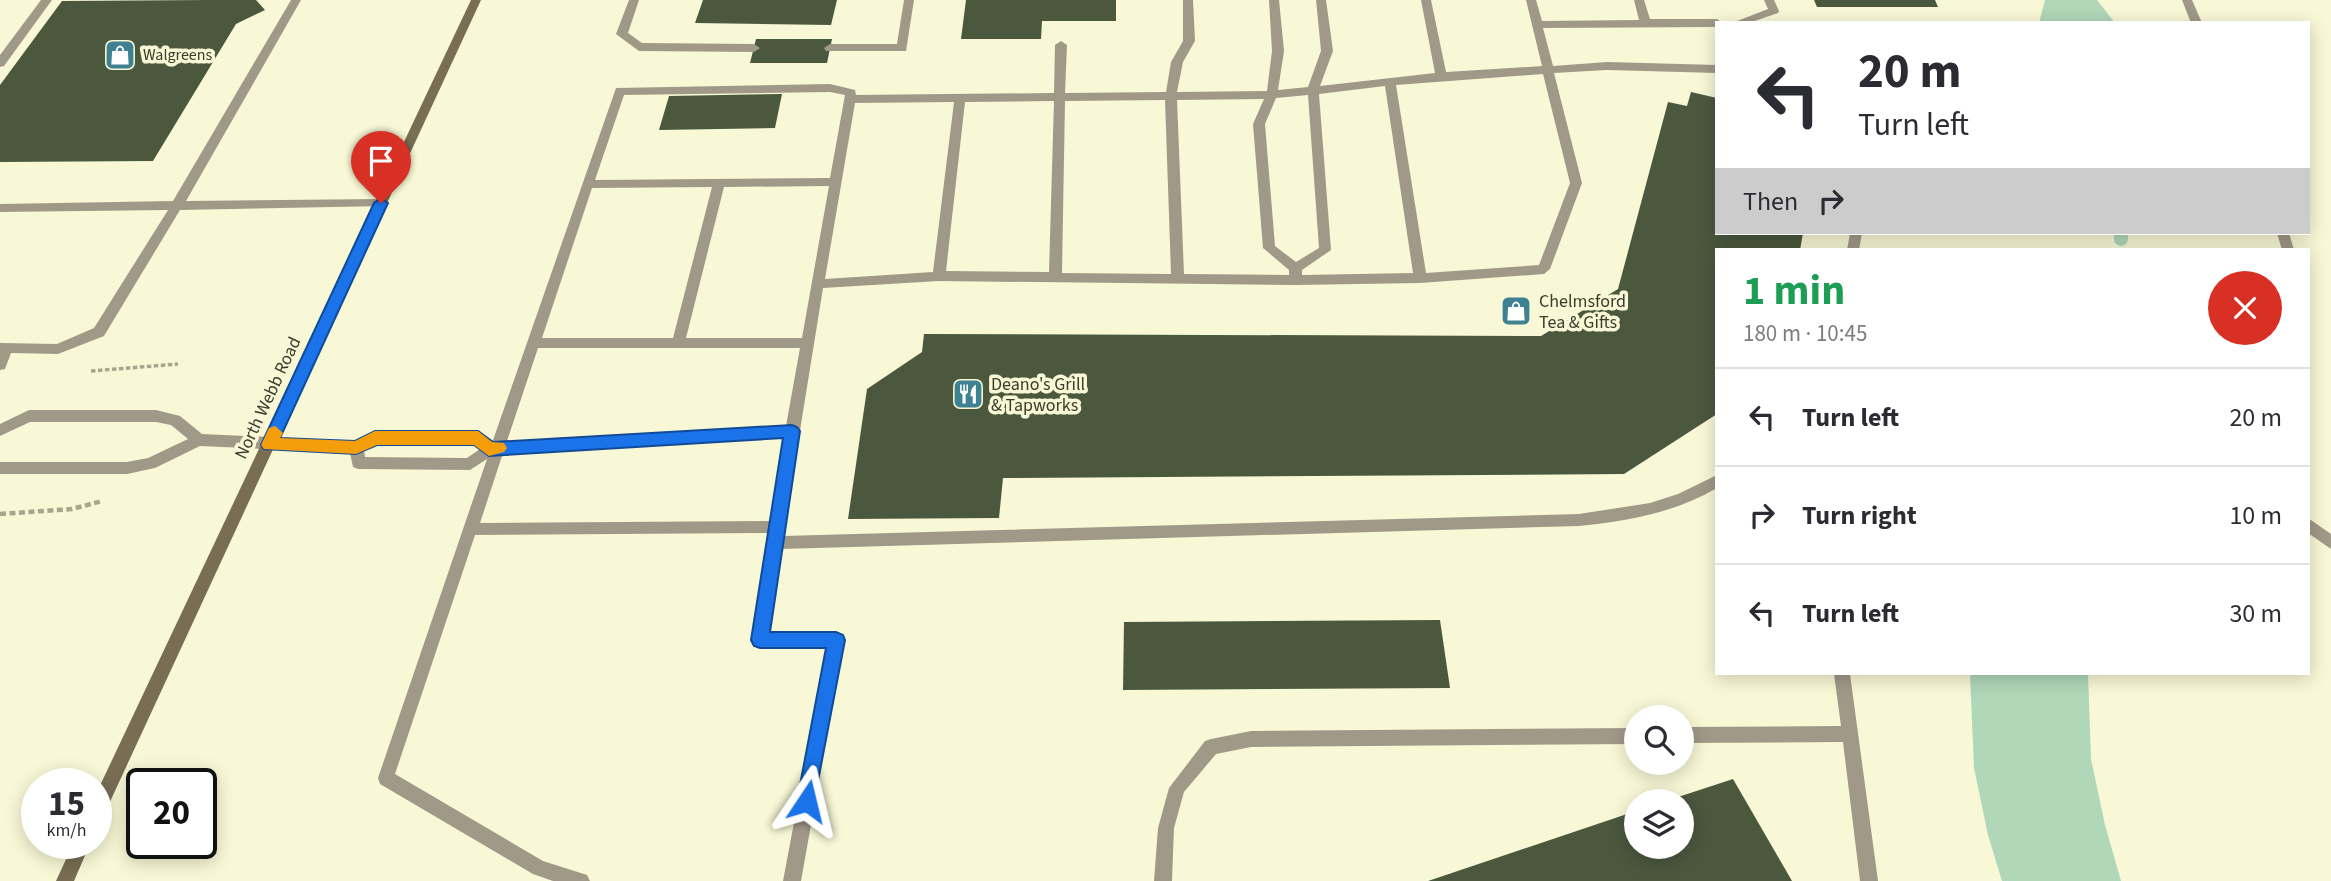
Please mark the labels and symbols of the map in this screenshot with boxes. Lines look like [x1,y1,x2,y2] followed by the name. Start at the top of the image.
[103,38,137,72] shop icon: Walgreens
[143,44,213,66] place label: Walgreens
[351,131,411,203] pin
[1539,289,1626,335] place label: Chelmsford Tea & Gifts
[1499,294,1533,328] shop icon: Chelmsford Tea & Gifts
[229,333,307,463] street label: North Webb Road
[991,372,1085,418] place label: Deano's Grill & Tapworks
[951,377,985,411] restaurant icon: Deano's Grill & Tapworks
[770,764,844,838] position arrow
[126,768,217,859] speed limit sign: 20

